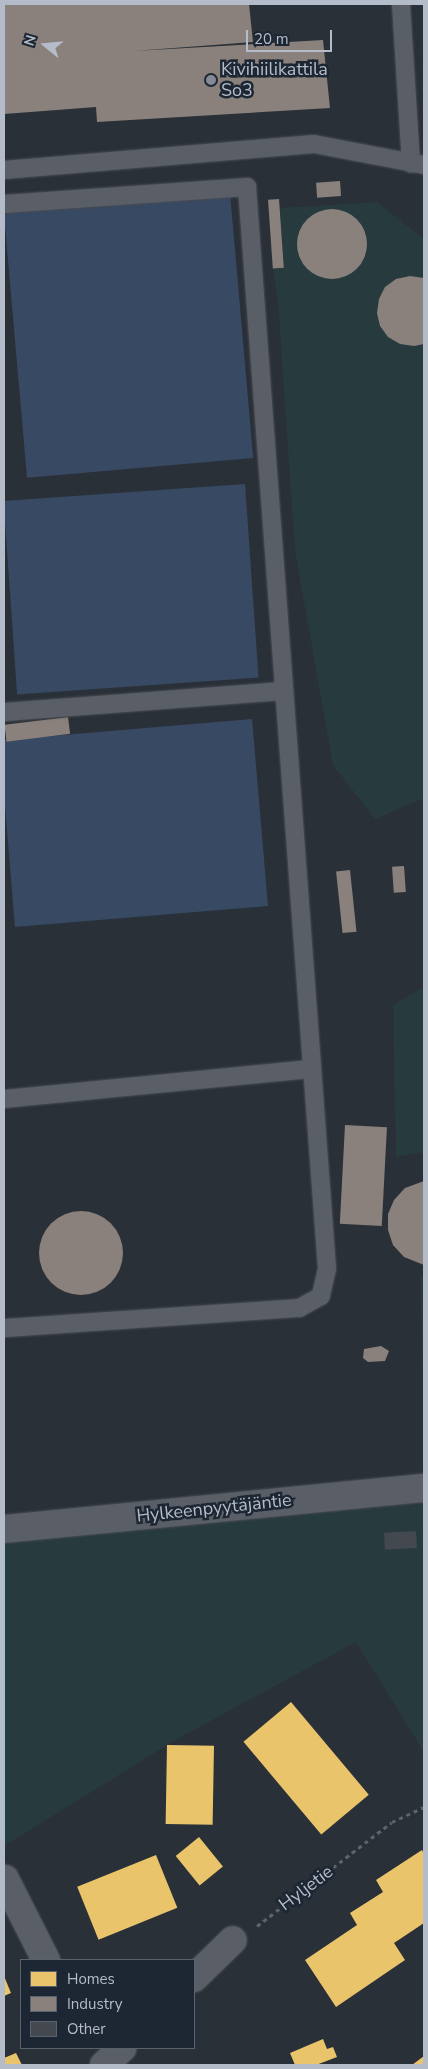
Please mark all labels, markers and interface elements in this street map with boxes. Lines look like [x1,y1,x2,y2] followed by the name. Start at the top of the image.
[20,20,70,70] north arrow
[248,20,334,52] scale bar
[254,29,289,49] text: 20 m
[20,33,41,48] text: N
[221,59,328,102] place label: Kivihiilikattila So3
[205,74,217,86] marker: Kivihiilikattila So3
[135,1489,293,1527] street label: Hylkeenpyytäjäntie
[275,1861,337,1915] street label: Hyljetie
[20,1959,195,2049] legend
[67,1969,115,1989] text: Homes
[67,1994,122,2014] text: Industry
[67,2019,106,2039] text: Other

